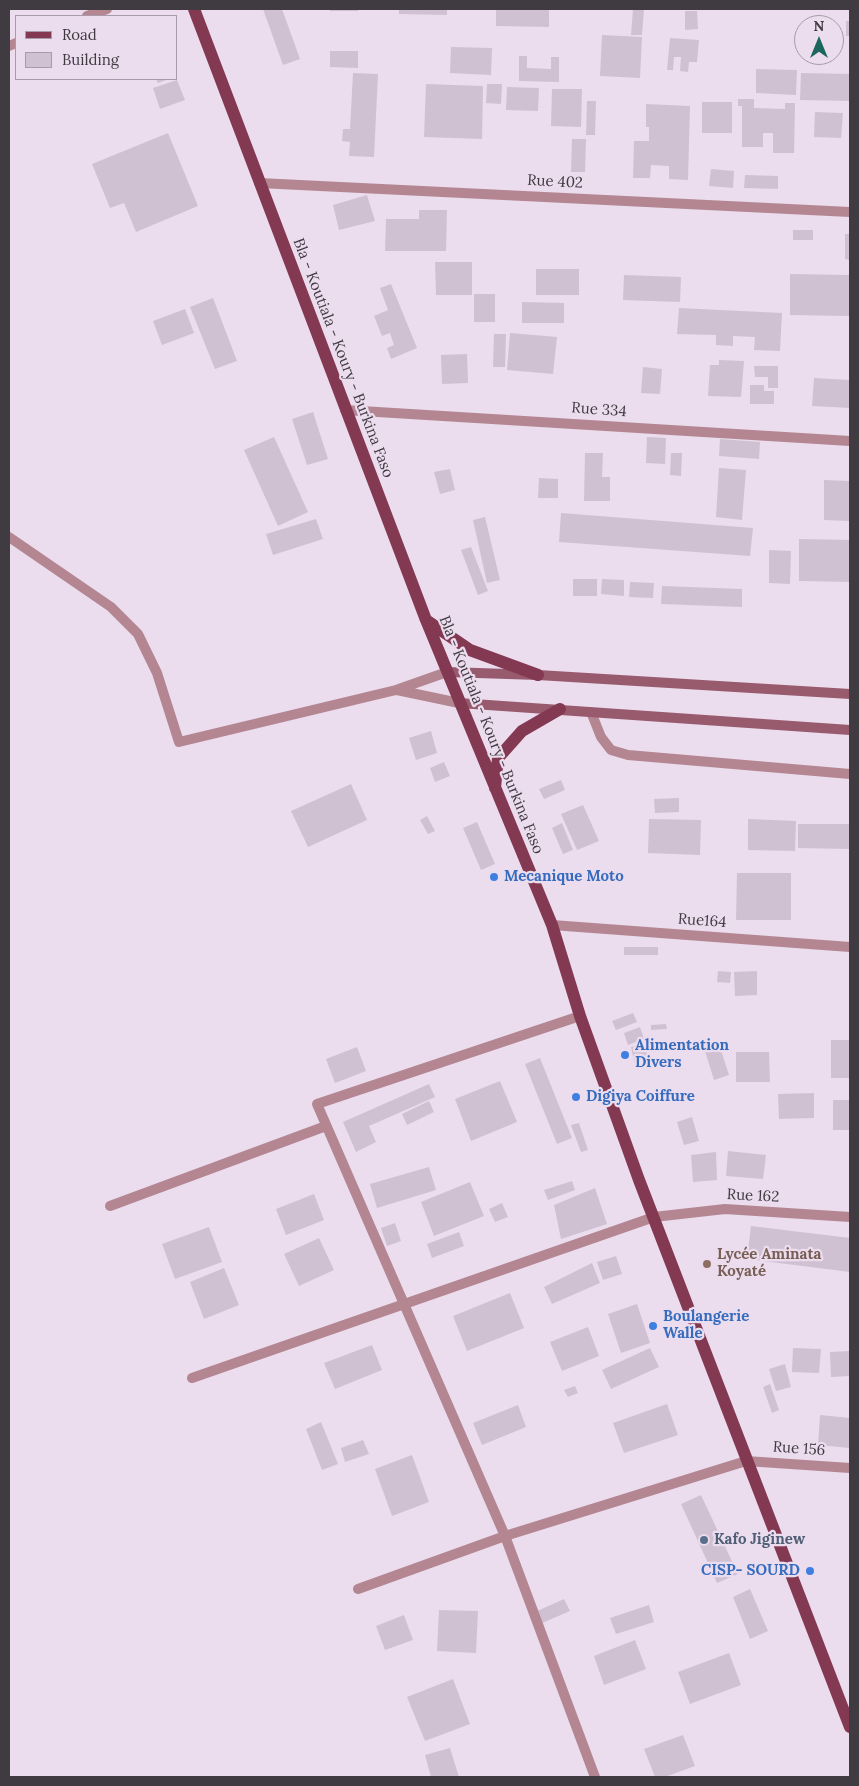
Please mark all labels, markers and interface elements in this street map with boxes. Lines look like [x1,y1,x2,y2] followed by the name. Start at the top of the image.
[15,15,178,80] legend
[794,15,844,65] north arrow
[814,17,824,35] text: N
[62,25,97,44] text: Road
[62,50,119,69] text: Building
[527,172,583,192] street label: Rue 402
[289,236,397,480] street label: Bla - Koutiala - Koury - Burkina Faso
[571,399,627,421] street label: Rue 334
[435,613,547,857] street label: Bla - Koutiala - Koury - Burkina Faso
[504,868,624,886] place label: Mecanique Moto
[488,871,500,883] marker: Mecanique Moto
[677,910,727,932] street label: Rue164
[635,1037,729,1072] place label: Alimentation Divers
[619,1049,631,1061] marker: Alimentation Divers
[586,1088,695,1106] place label: Digiya Coiffure
[570,1091,582,1103] marker: Digiya Coiffure
[726,1186,780,1206] street label: Rue 162
[717,1246,821,1281] place label: Lycée Aminata Koyaté
[701,1258,713,1270] marker: Lycée Aminata Koyaté
[663,1308,749,1343] place label: Boulangerie Walle
[647,1320,659,1332] marker: Boulangerie Walle
[772,1438,826,1460] street label: Rue 156
[714,1531,805,1549] place label: Kafo Jiginew
[698,1534,710,1546] marker: Kafo Jiginew
[701,1562,800,1580] place label: CISP- SOURD
[804,1565,816,1577] marker: CISP- SOURD

